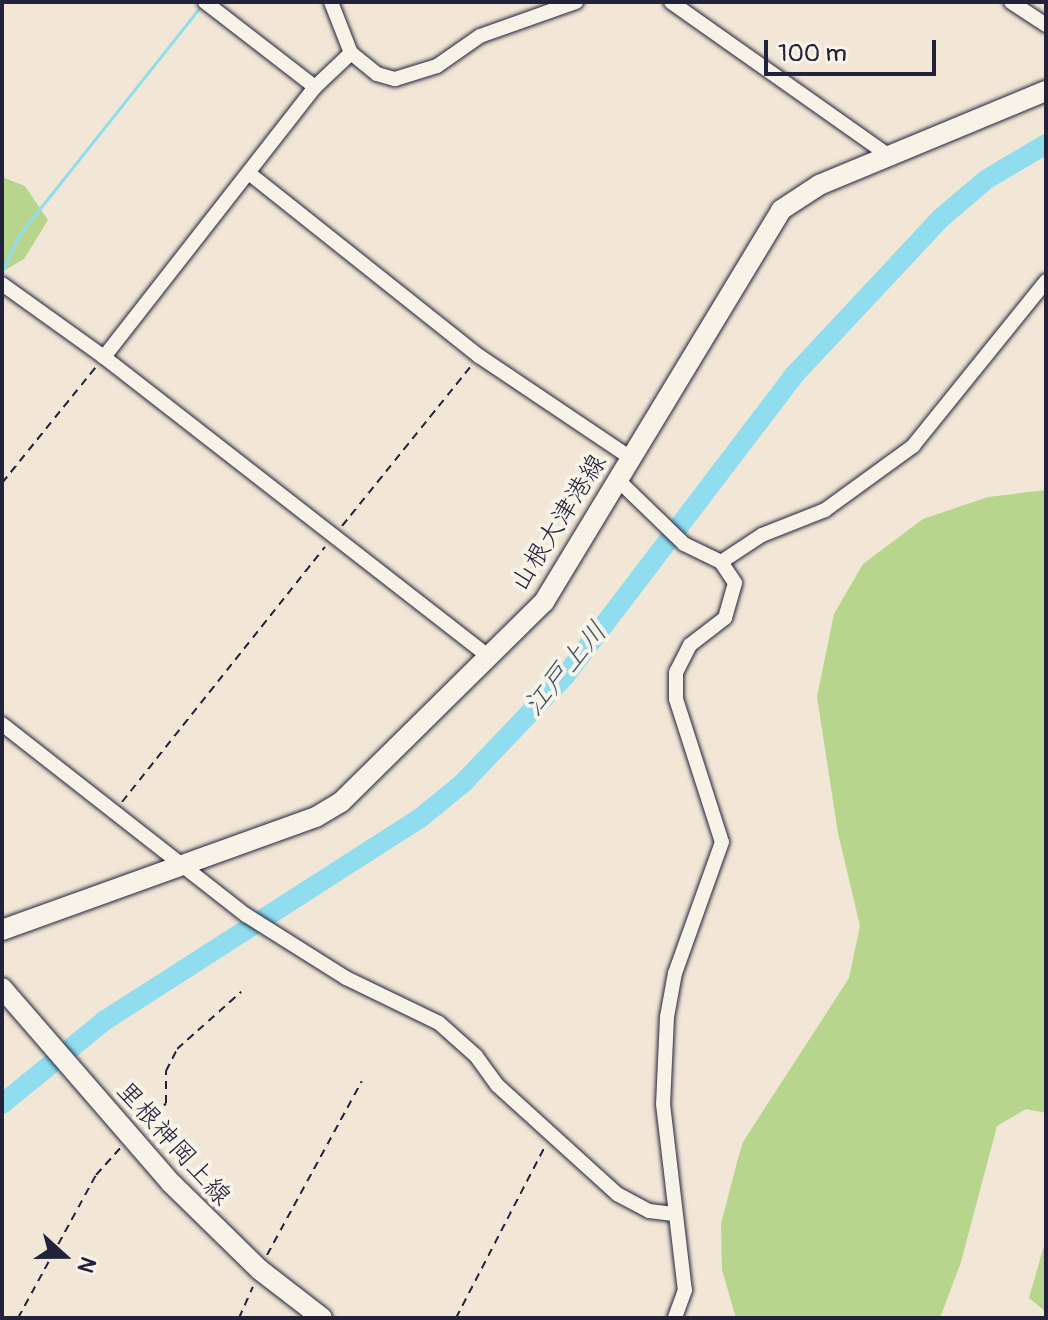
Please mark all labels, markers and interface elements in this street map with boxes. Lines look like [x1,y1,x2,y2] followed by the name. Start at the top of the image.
[768,24,940,74] scale bar
[778,39,847,68] text: 100 m
[504,449,614,597] street label: 山根大津港線
[517,615,615,723] water label: 江戸上川
[109,1076,237,1212] street label: 里根神岡上線
[24,1216,104,1296] north arrow
[71,1253,102,1277] text: N

